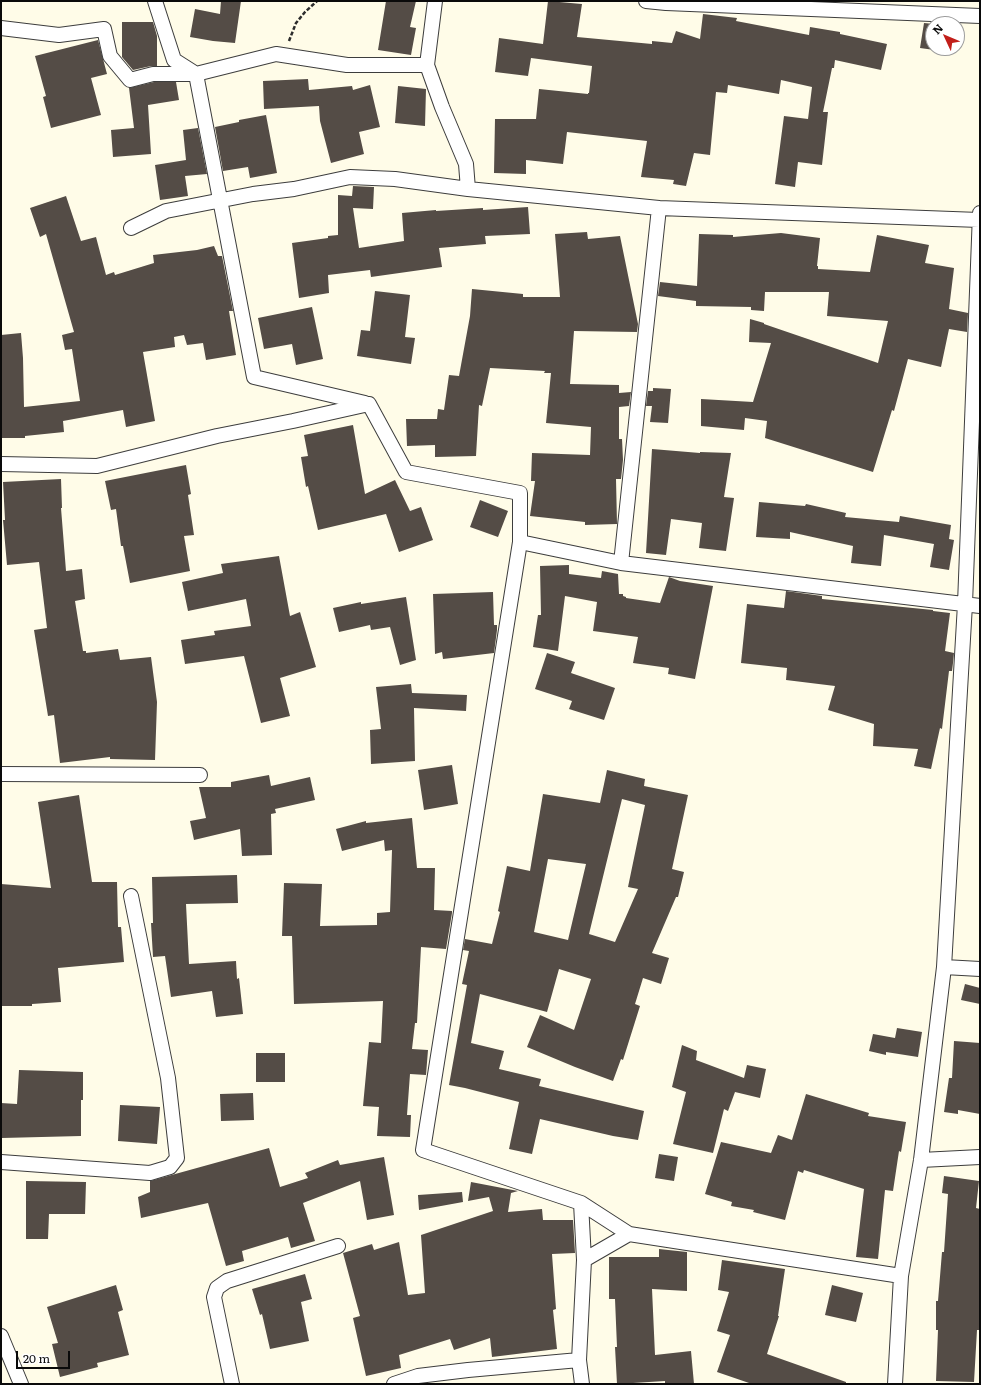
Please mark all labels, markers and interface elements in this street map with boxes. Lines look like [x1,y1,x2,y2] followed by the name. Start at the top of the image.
[925,16,965,56] north arrow
[928,19,946,37] text: N
[18,1343,72,1369] scale bar
[23,1349,50,1367] text: 20 m

